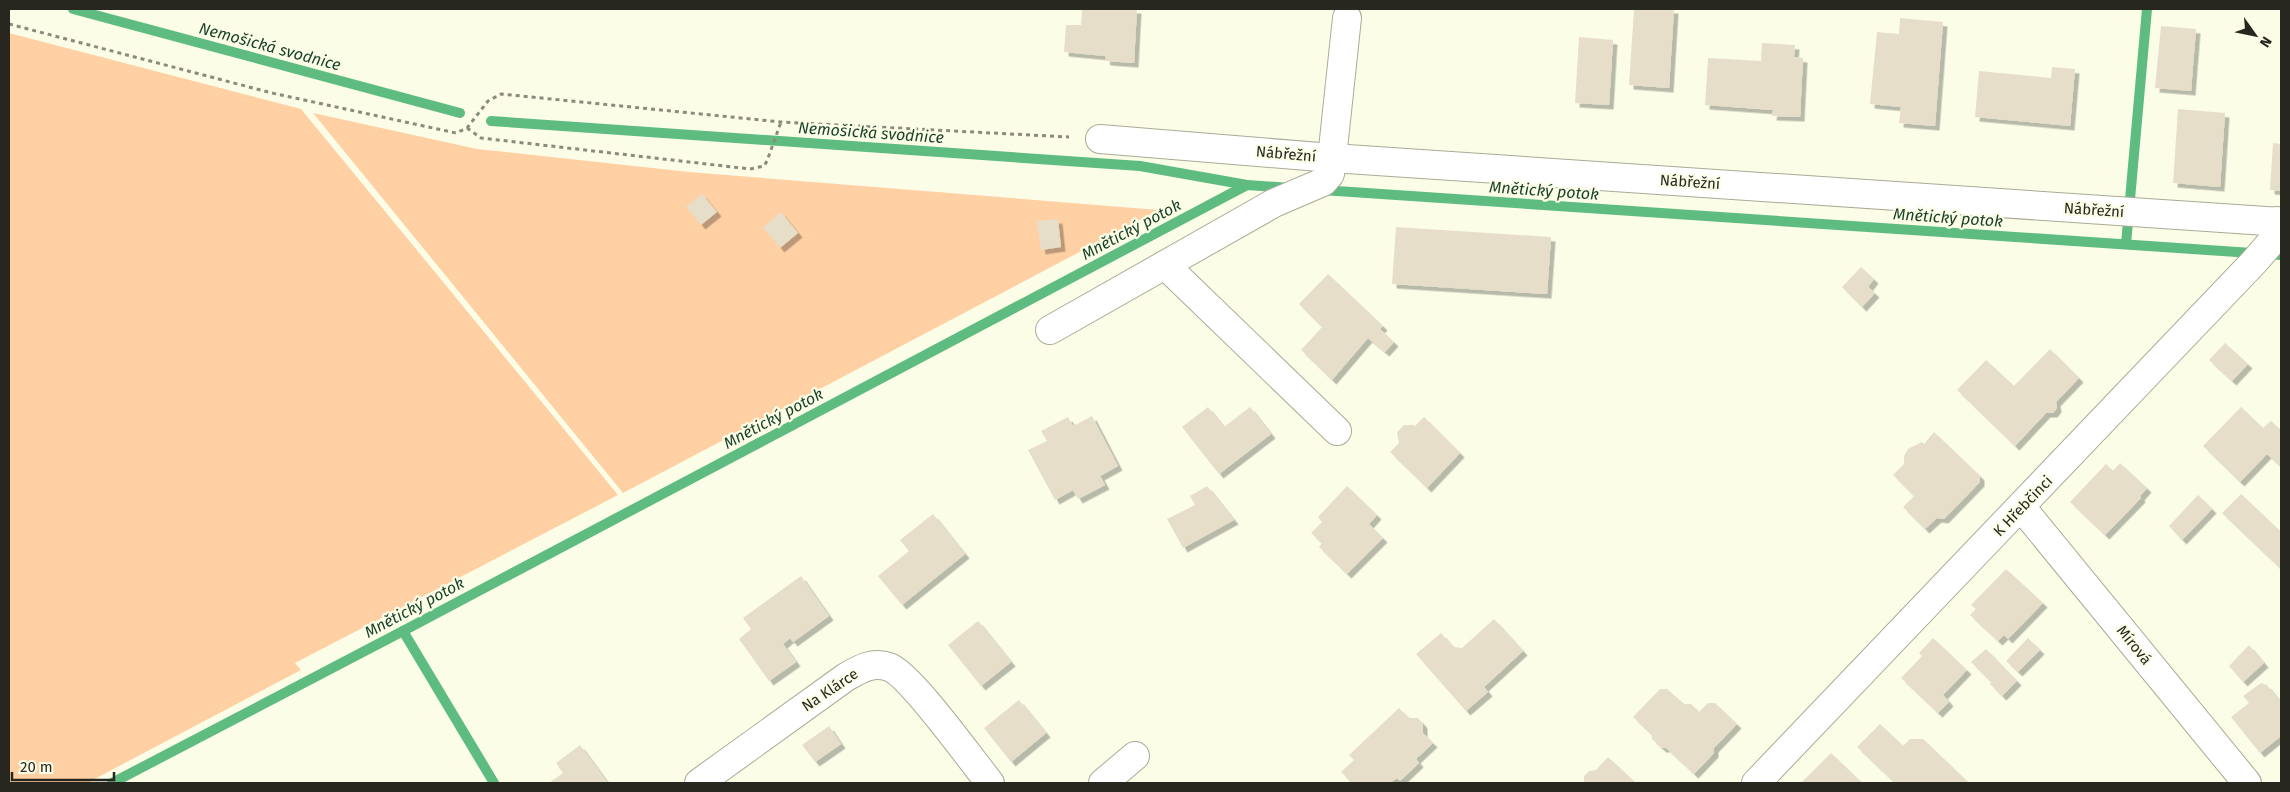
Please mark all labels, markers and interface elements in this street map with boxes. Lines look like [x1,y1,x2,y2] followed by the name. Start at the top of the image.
[2230,10,2280,60] north arrow
[197,18,343,75] water label: Nemošická svodnice
[2256,33,2275,50] text: N
[797,118,944,147] water label: Nemošická svodnice
[1255,142,1317,166] street label: Nábřežní
[1659,171,1721,193] street label: Nábřežní
[1488,177,1600,204] water label: Mnětický potok
[1078,195,1185,264] water label: Mnětický potok
[2063,199,2125,221] street label: Nábřežní
[1892,204,2004,231] water label: Mnětický potok
[720,384,827,453] water label: Mnětický potok
[1990,472,2056,540] street label: K Hřebčinci
[361,573,468,642] water label: Mnětický potok
[2113,622,2155,668] street label: Mírová
[798,665,862,715] street label: Na Klárce
[12,750,115,782] scale bar
[20,758,53,776] text: 20 m

